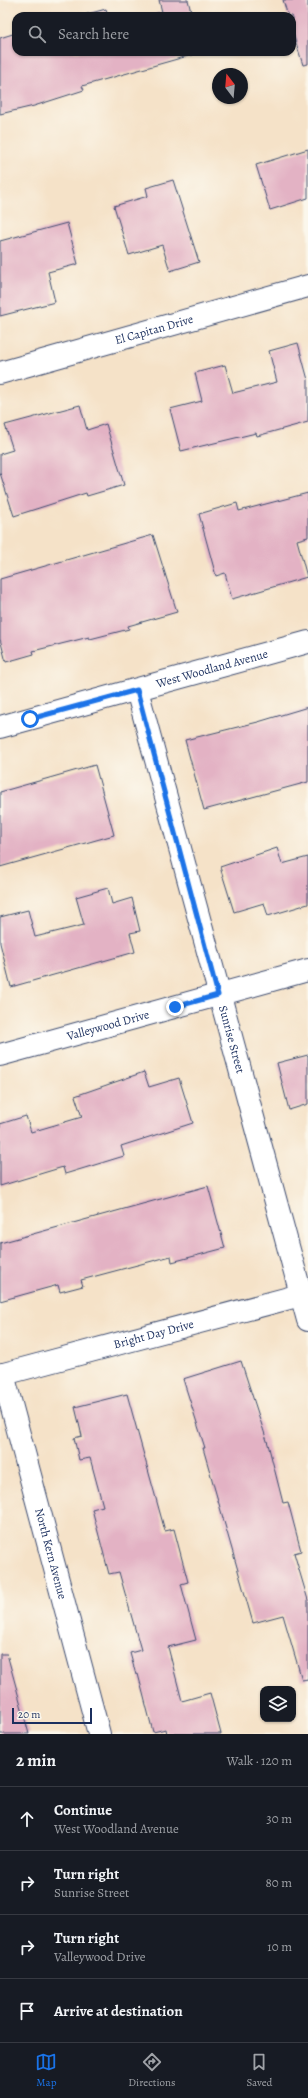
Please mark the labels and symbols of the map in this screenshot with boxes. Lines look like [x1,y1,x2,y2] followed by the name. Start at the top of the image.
[212,68,248,104] north arrow
[113,311,195,348] street label: El Capitan Drive
[153,645,270,692] street label: West Woodland Avenue
[21,710,39,728] route start
[166,998,184,1016] route end
[215,1004,249,1075] street label: Sunrise Street
[64,1006,151,1044] street label: Valleywood Drive
[112,1316,196,1352] street label: Bright Day Drive
[31,1506,71,1601] street label: North Kern Avenue
[12,1706,92,1725] scale bar

